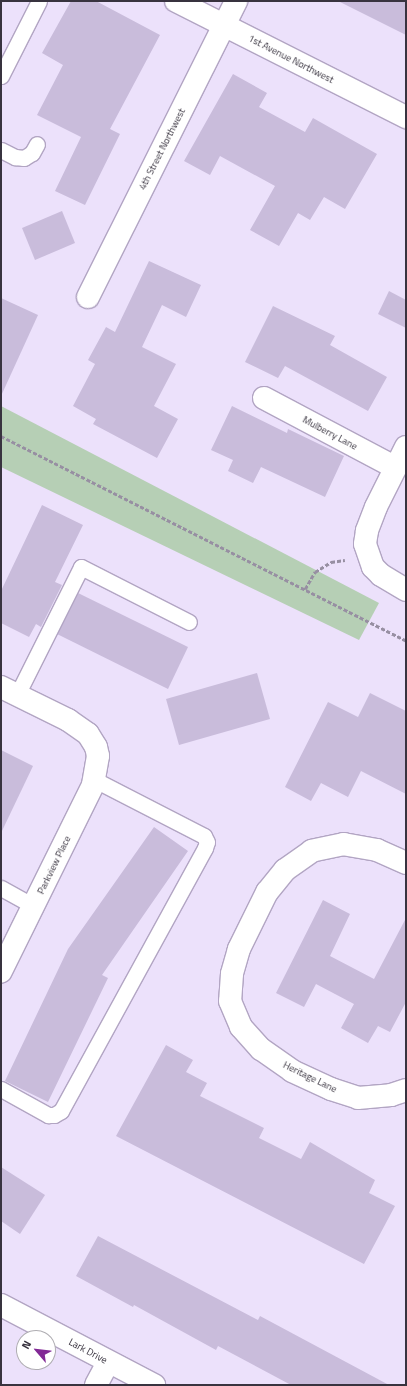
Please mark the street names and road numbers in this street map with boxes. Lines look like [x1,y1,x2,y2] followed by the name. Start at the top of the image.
[246,32,336,86] street label: 1st Avenue Northwest
[136,106,188,192] street label: 4th Street Northwest
[300,414,360,452] street label: Mulberry Lane
[35,834,73,896] street label: Parkview Place
[281,1059,339,1095] street label: Heritage Lane
[67,1336,109,1366] street label: Lark Drive

